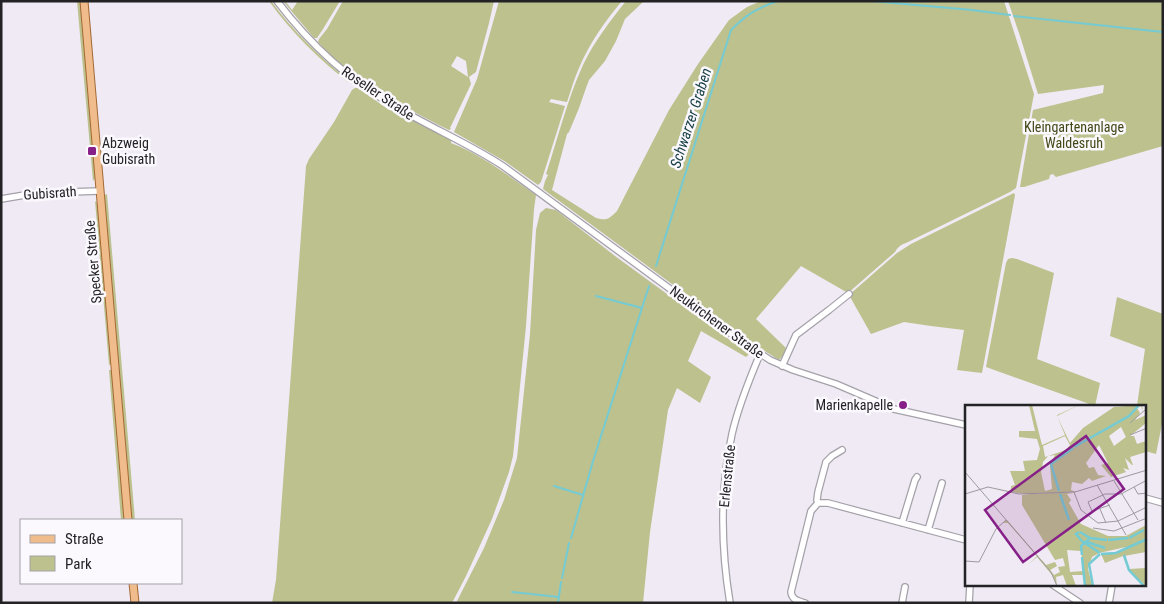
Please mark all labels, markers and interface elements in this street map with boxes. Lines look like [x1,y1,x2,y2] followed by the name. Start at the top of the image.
[339,63,418,123] street label: Roseller Straße
[666,66,716,170] water label: Schwarzer Graben
[1024,119,1124,151] park label: Kleingartenanlage Waldesruh
[102,135,155,167] place label: Abzweig Gubisrath
[86,145,98,157] marker: Abzweig Gubisrath
[23,183,77,203] street label: Gubisrath
[81,219,105,304] street label: Specker Straße
[667,283,767,362] street label: Neukirchener Straße
[815,397,893,413] place label: Marienkapelle
[897,399,909,411] marker: Marienkapelle
[965,405,1146,586] inset map
[716,443,738,508] street label: Erlenstraße
[20,519,182,584] legend
[65,530,104,548] text: Straße
[65,555,92,573] text: Park

